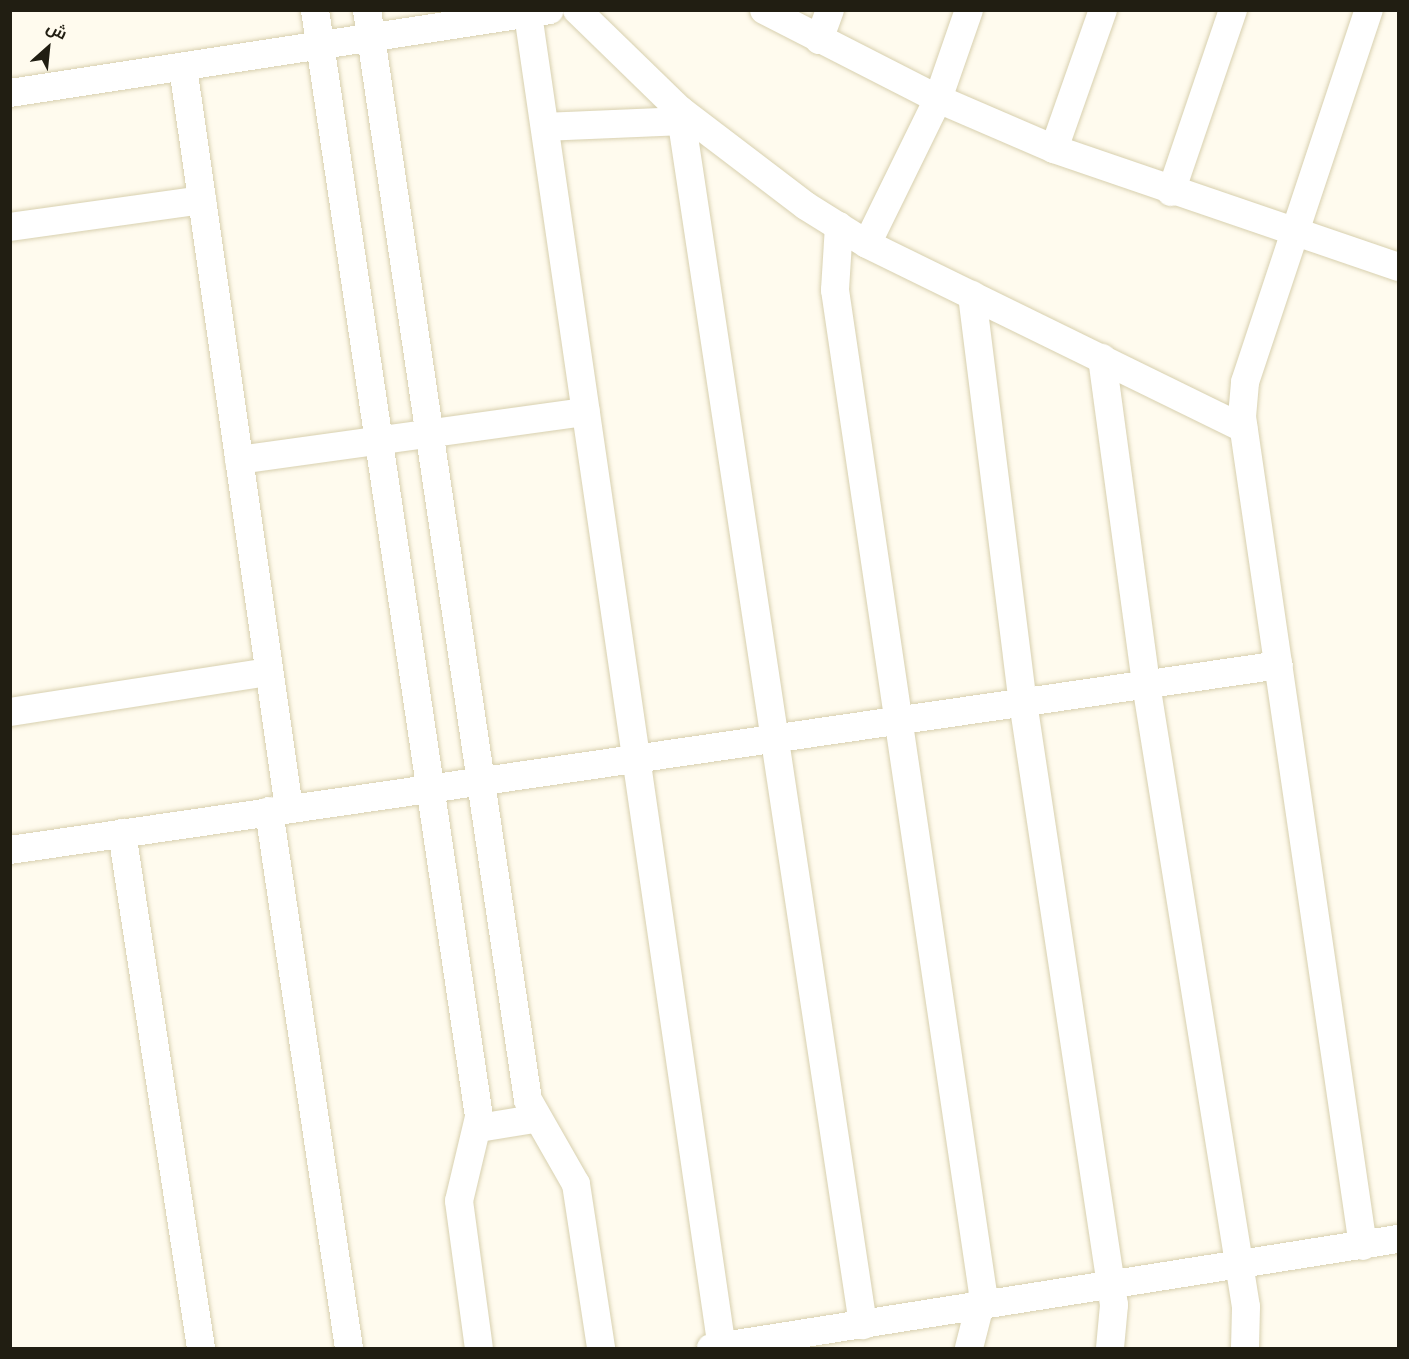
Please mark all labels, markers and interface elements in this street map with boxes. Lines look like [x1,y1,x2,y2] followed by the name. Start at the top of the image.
[18,18,78,78] north arrow
[42,18,70,46] text: ش

